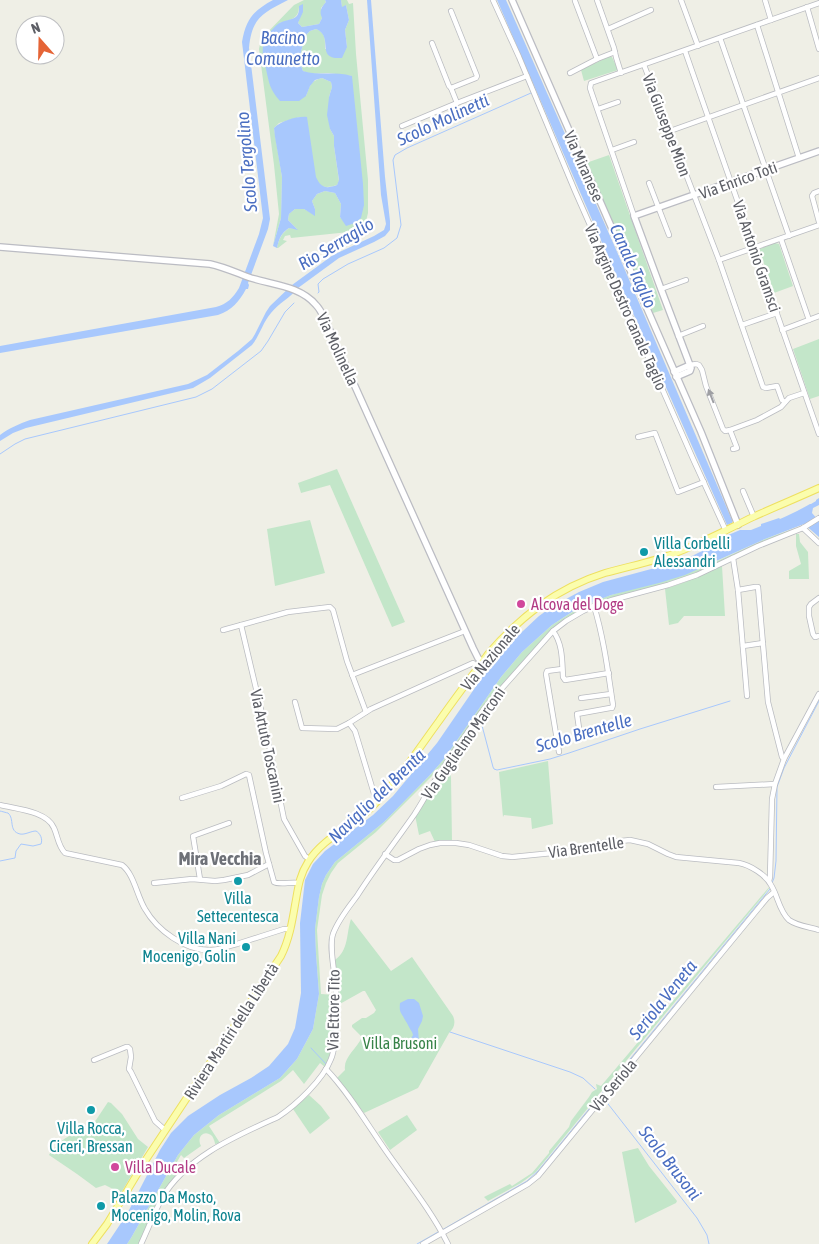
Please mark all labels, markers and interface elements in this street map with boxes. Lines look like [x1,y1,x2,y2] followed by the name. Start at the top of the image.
[15,15,65,65] north arrow
[29,19,42,37] text: N
[246,27,320,69] water label: Bacino Comunetto
[638,71,695,179] street label: Via Giuseppe Mion
[393,89,492,150] water label: Scolo Molinetti
[232,111,261,214] water label: Scolo Tergolino
[560,128,608,204] street label: Via Miranese
[697,158,779,202] street label: Via Enrico Toti
[729,198,785,314] street label: Via Antonio Gramsci
[294,213,377,274] water label: Rio Serraglio
[580,221,671,393] street label: Via Argine Destro canale Taglio
[606,221,661,311] water label: Canale Taglio
[313,310,363,388] street label: Via Molinella
[706,389,714,403] one-way arrow
[654,534,730,570] place label: Villa Corbelli Alessandri
[638,546,650,558] marker: Villa Corbelli Alessandri
[531,595,624,614] place label: Alcova del Doge
[515,598,527,610] marker: Alcova del Doge
[457,620,523,694] street label: Via Nazionale
[418,684,509,803] street label: Via Guglielmo Marconi
[247,688,289,804] street label: Via Artuto Toscanini
[532,709,634,757] water label: Scolo Brentelle
[324,744,430,847] water label: Naviglio del Brenta
[547,833,625,861] street label: Via Brentelle
[179,848,261,869] district label: Mira Vecchia
[232,875,244,887] marker: Villa Settecentesca
[197,889,279,925] place label: Villa Settecentesca
[142,929,236,966] place label: Villa Nani Mocenigo, Golin
[240,941,252,953] marker: Villa Nani Mocenigo, Golin
[624,955,701,1044] water label: Seriola Veneta
[180,959,282,1103] street label: Riviera Martiri della Libertà
[323,969,343,1051] street label: Via Ettore Tito
[363,1034,437,1052] park label: Villa Brusoni
[586,1055,640,1115] street label: Via Seriola
[85,1104,97,1116] marker: Villa Rocca, Ciceri, Bressan
[49,1119,133,1155] place label: Villa Rocca, Ciceri, Bressan
[634,1121,706,1204] water label: Scolo Brusoni
[125,1158,196,1176] place label: Villa Ducale
[109,1161,121,1173] marker: Villa Ducale
[111,1188,241,1225] place label: Palazzo Da Mosto, Mocenigo, Molin, Rova
[95,1200,107,1212] marker: Palazzo Da Mosto, Mocenigo, Molin, Rova

